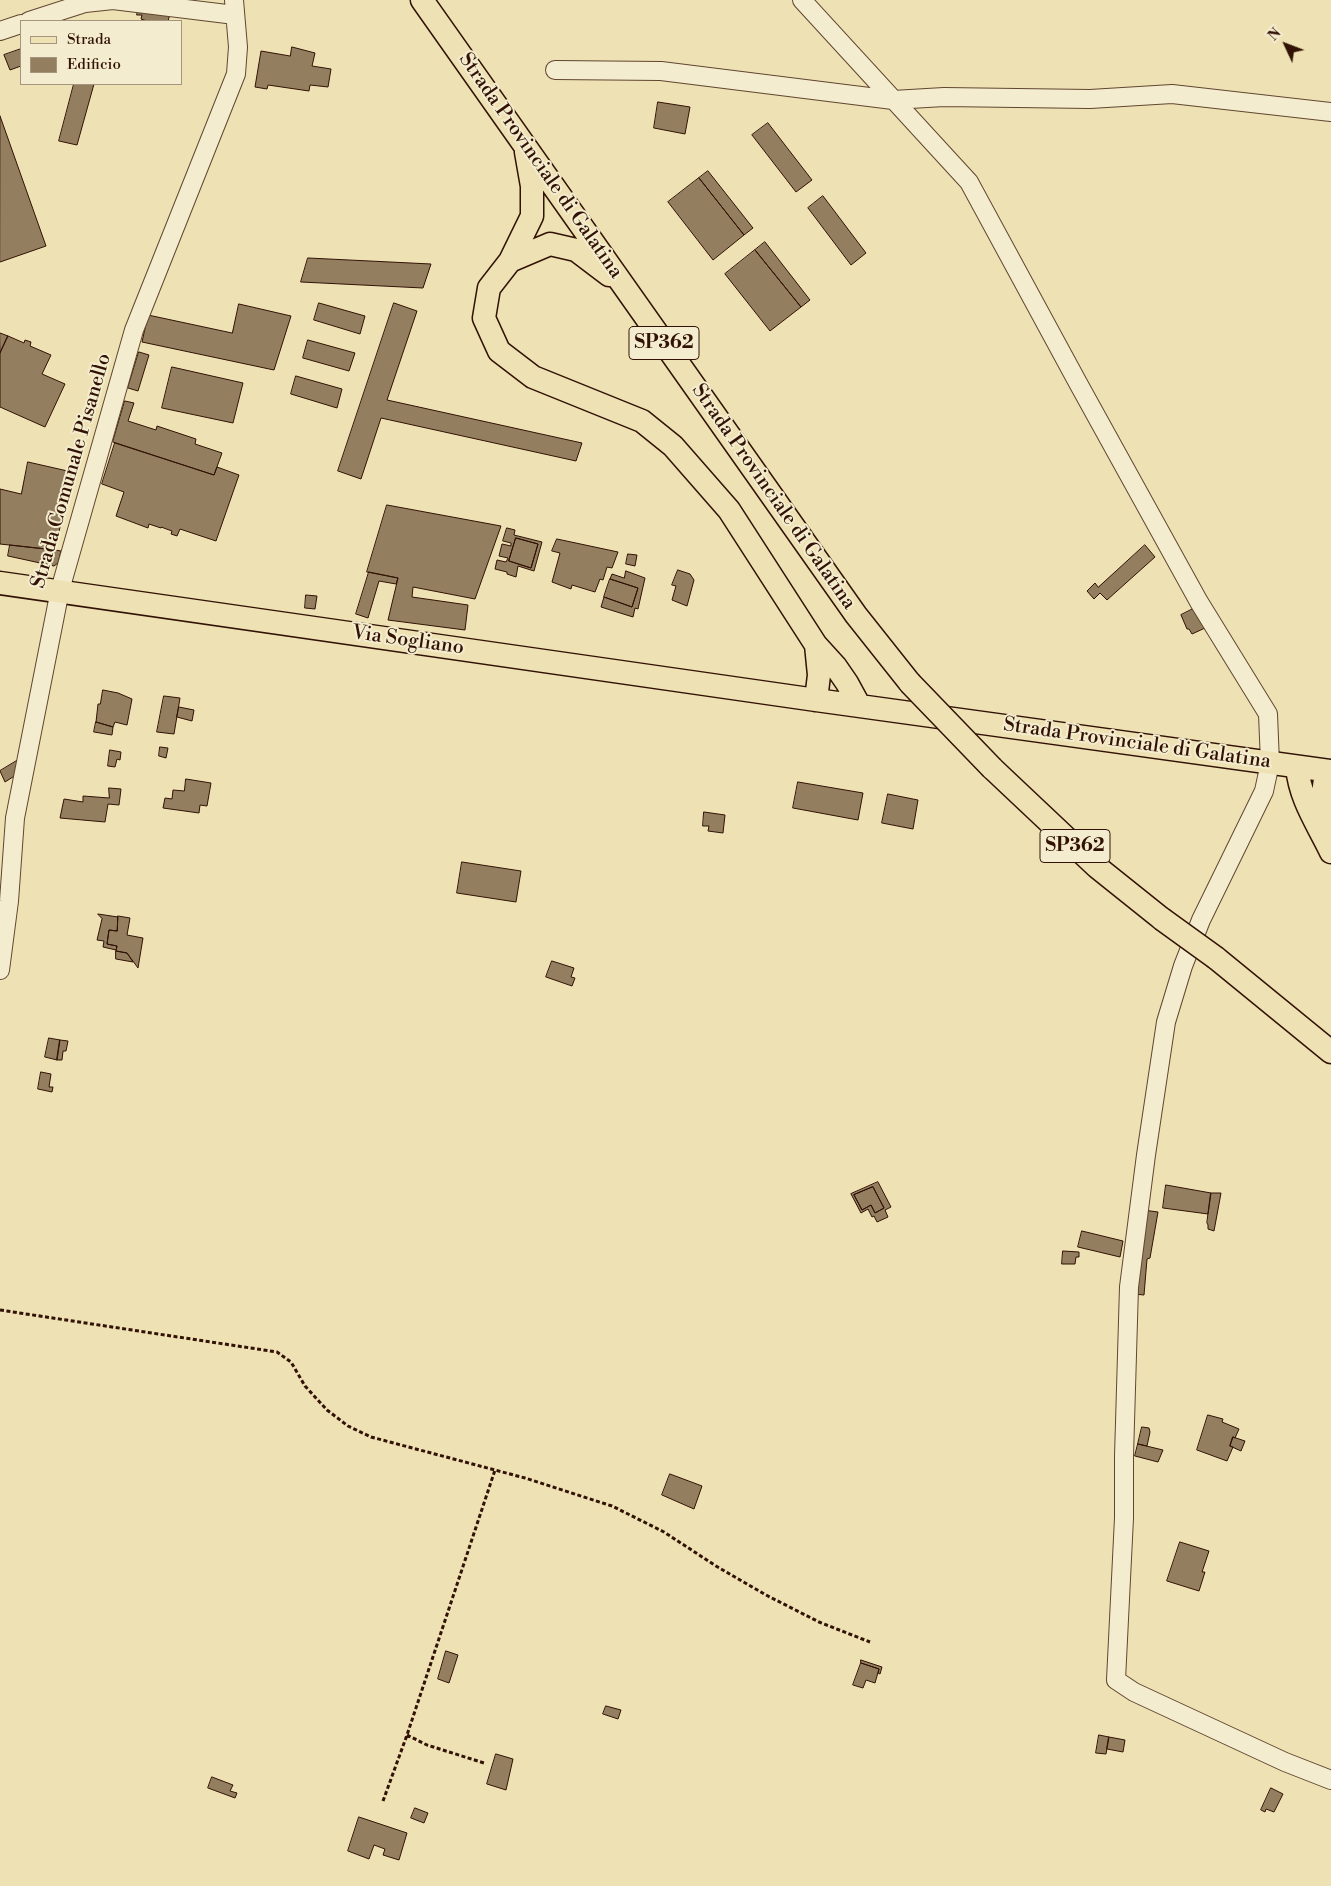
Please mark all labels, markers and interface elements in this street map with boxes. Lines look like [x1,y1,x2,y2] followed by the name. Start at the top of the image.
[20,20,182,85] legend
[1261,20,1311,70] north arrow
[1265,25,1285,45] text: N
[67,30,111,49] text: Strada
[453,49,627,283] street label: Strada Provinciale di Galatina
[67,55,121,74] text: Edificio
[629,326,699,359] road number: SP362
[27,351,117,591] street label: Strada Comunale Pisanello
[686,380,860,614] street label: Strada Provinciale di Galatina
[350,621,466,661] street label: Via Sogliano
[1002,713,1272,775] street label: Strada Provinciale di Galatina
[1040,829,1110,862] road number: SP362

